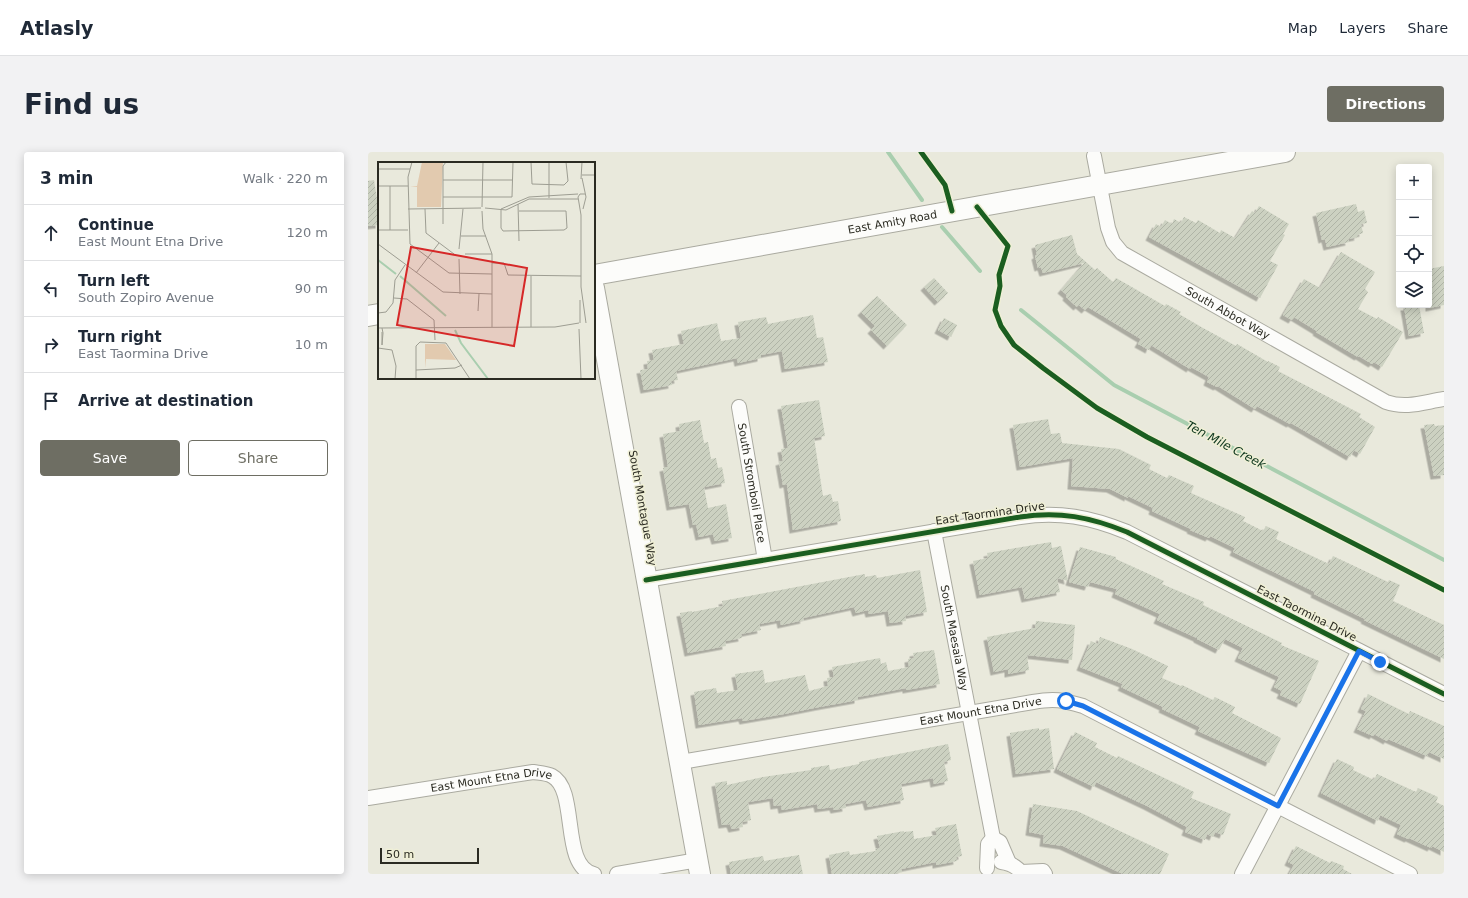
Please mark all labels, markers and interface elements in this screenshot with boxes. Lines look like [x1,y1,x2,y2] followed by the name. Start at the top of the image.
[20,17,93,39] text: Atlasly
[1288,20,1317,36] text: Map
[1339,20,1386,36] text: Layers
[1408,20,1448,36] text: Share
[1327,86,1444,122] button: Directions
[24,88,139,121] text: Find us
[378,162,595,379] inset map
[1396,164,1432,308] map controls
[1396,164,1432,200] button: +
[40,168,93,188] text: 3 min
[243,171,328,186] text: Walk · 220 m
[1396,200,1432,236] button: −
[847,208,938,237] street label: East Amity Road
[78,216,154,234] text: Continue
[40,222,62,244] icon: ahead
[286,225,328,240] text: 120 m
[78,234,223,249] text: East Mount Etna Drive
[1396,236,1432,272] button: locate
[78,272,150,290] text: Turn left
[1396,272,1432,308] button: layers
[40,278,62,300] icon: left
[295,281,328,296] text: 90 m
[1183,284,1273,342] street label: South Abbot Way
[78,290,214,305] text: South Zopiro Avenue
[78,328,162,346] text: Turn right
[40,334,62,356] icon: right
[295,337,328,352] text: 10 m
[78,346,208,361] text: East Taormina Drive
[40,390,62,412] icon: arrive
[78,392,253,410] text: Arrive at destination
[1184,418,1269,472] water label: Ten Mile Creek
[735,422,768,544] street label: South Stromboli Place
[40,440,180,476] button: Save
[188,440,328,476] button: Share
[626,449,659,567] street label: South Montague Way
[935,499,1046,528] street label: East Taormina Drive
[1255,583,1359,644] street label: East Taormina Drive
[938,584,971,693] street label: South Maesaia Way
[1371,653,1389,671] route end
[1057,692,1075,710] route start
[919,695,1043,728] street label: East Mount Etna Drive
[430,766,554,795] street label: East Mount Etna Drive
[380,846,479,865] scale bar
[386,848,414,861] text: 50 m

